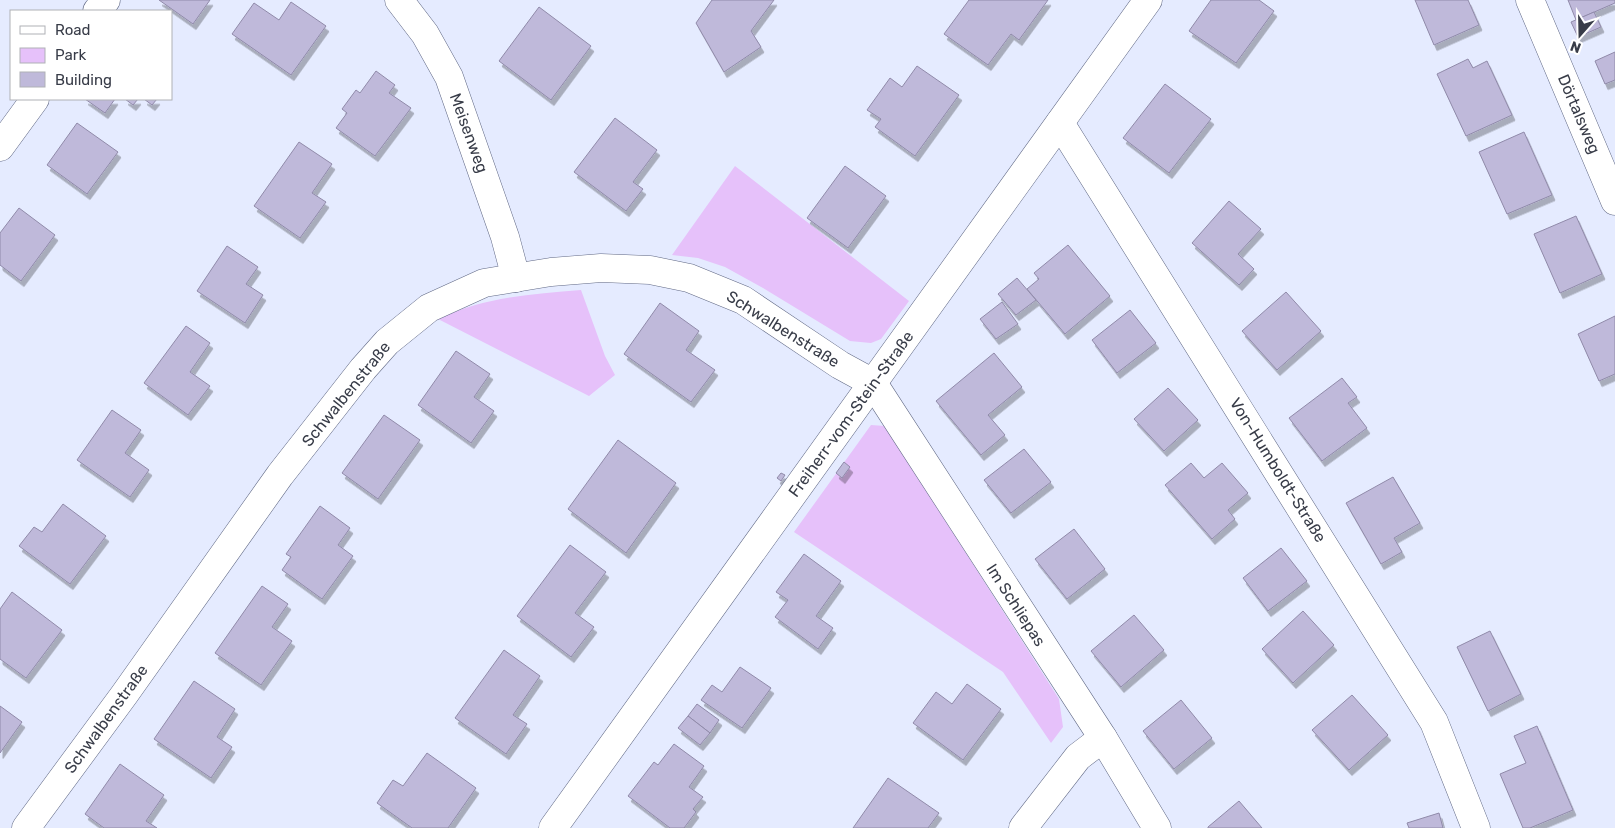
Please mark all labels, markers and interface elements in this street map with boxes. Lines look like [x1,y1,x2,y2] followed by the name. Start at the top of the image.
[10,10,172,100] legend
[1555,10,1605,60] north arrow
[55,21,91,39] text: Road
[1568,37,1583,56] text: N
[55,46,86,64] text: Park
[55,71,112,89] text: Building
[1554,71,1604,157] street label: Dörtalsweg
[446,91,492,175] street label: Meisenweg
[723,287,843,371] street label: Schwalbenstraße
[784,327,918,501] street label: Freiherr-vom-Stein-Straße
[298,338,394,450] street label: Schwalbenstraße
[1226,394,1330,546] street label: Von-Humboldt-Straße
[982,560,1050,650] street label: Im Schliepas
[60,661,152,777] street label: Schwalbenstraße

